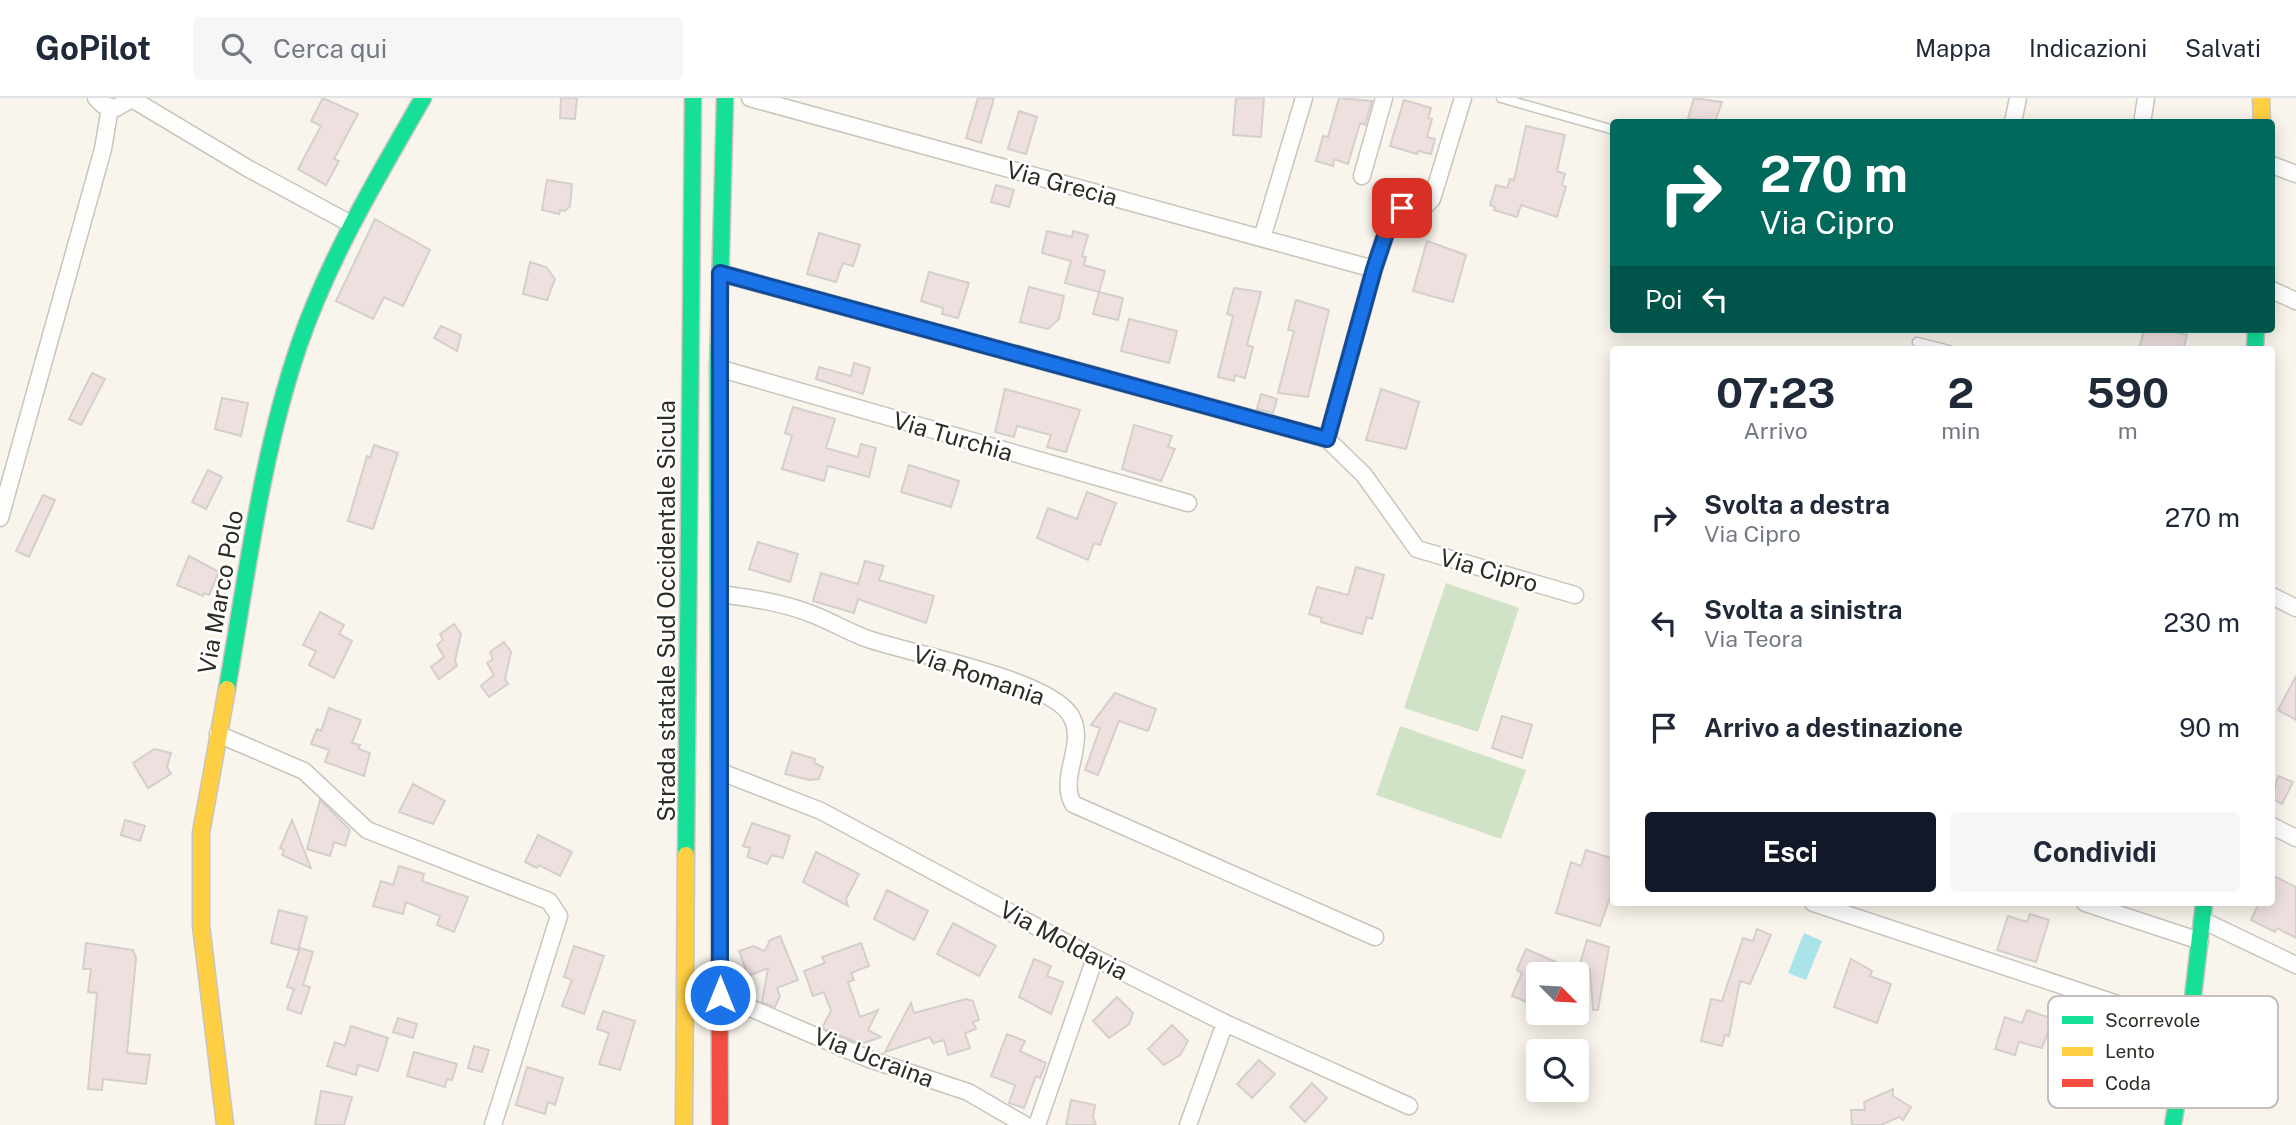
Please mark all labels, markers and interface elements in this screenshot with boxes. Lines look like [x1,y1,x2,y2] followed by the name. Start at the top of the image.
[193,17,683,80] search box
[35,29,151,67] text: GoPilot
[217,29,255,67] icon: search
[273,33,387,64] text: Cerca qui
[1915,34,1991,62] text: Mappa
[2029,34,2147,62] text: Indicazioni
[2185,34,2261,62] text: Salvati
[1760,145,1908,203] text: 270 m
[1645,147,1736,238] icon: right
[1003,155,1121,211] street label: Via Grecia
[1372,178,1432,238] pin
[1383,189,1421,227] icon: arrive
[1760,204,1894,241] text: Via Cipro
[1696,280,1734,318] icon: left
[1645,284,1682,315] text: Poi
[1716,368,1835,417] text: 07:23
[1947,368,1974,417] text: 2
[2086,368,2169,417] text: 590
[652,400,680,822] street label: Strada statale Sud Occidentale Sicula
[890,406,1016,466] street label: Via Turchia
[1743,417,1808,444] text: Arrivo
[1941,417,1980,444] text: min
[2118,417,2138,444] text: m
[1704,489,1890,520] text: Svolta a destra
[1645,499,1683,537] icon: right
[2165,502,2240,533] text: 270 m
[192,508,248,676] street label: Via Marco Polo
[1704,520,1801,547] text: Via Cipro
[1437,543,1541,597] street label: Via Cipro
[1704,594,1902,625] text: Svolta a sinistra
[1645,604,1683,642] icon: left
[2164,607,2240,638] text: 230 m
[1704,625,1803,652] text: Via Teora
[909,639,1049,711] street label: Via Romania
[1645,709,1683,747] icon: arrive
[1704,712,1963,743] text: Arrivo a destinazione
[2179,712,2240,743] text: 90 m
[1645,812,1936,892] button: Esci
[1950,812,2240,892] button: Condividi
[995,895,1133,985] street label: Via Moldavia
[683,958,757,1032] position arrow
[1526,962,1589,1026] north arrow
[1526,962,1589,1102] map controls
[2048,996,2278,1108] legend
[2105,1009,2200,1031] text: Scorrevole
[810,1021,938,1093] street label: Via Ucraina
[1526,1039,1589,1102] button: search
[2105,1040,2155,1062] text: Lento
[2105,1072,2151,1094] text: Coda

